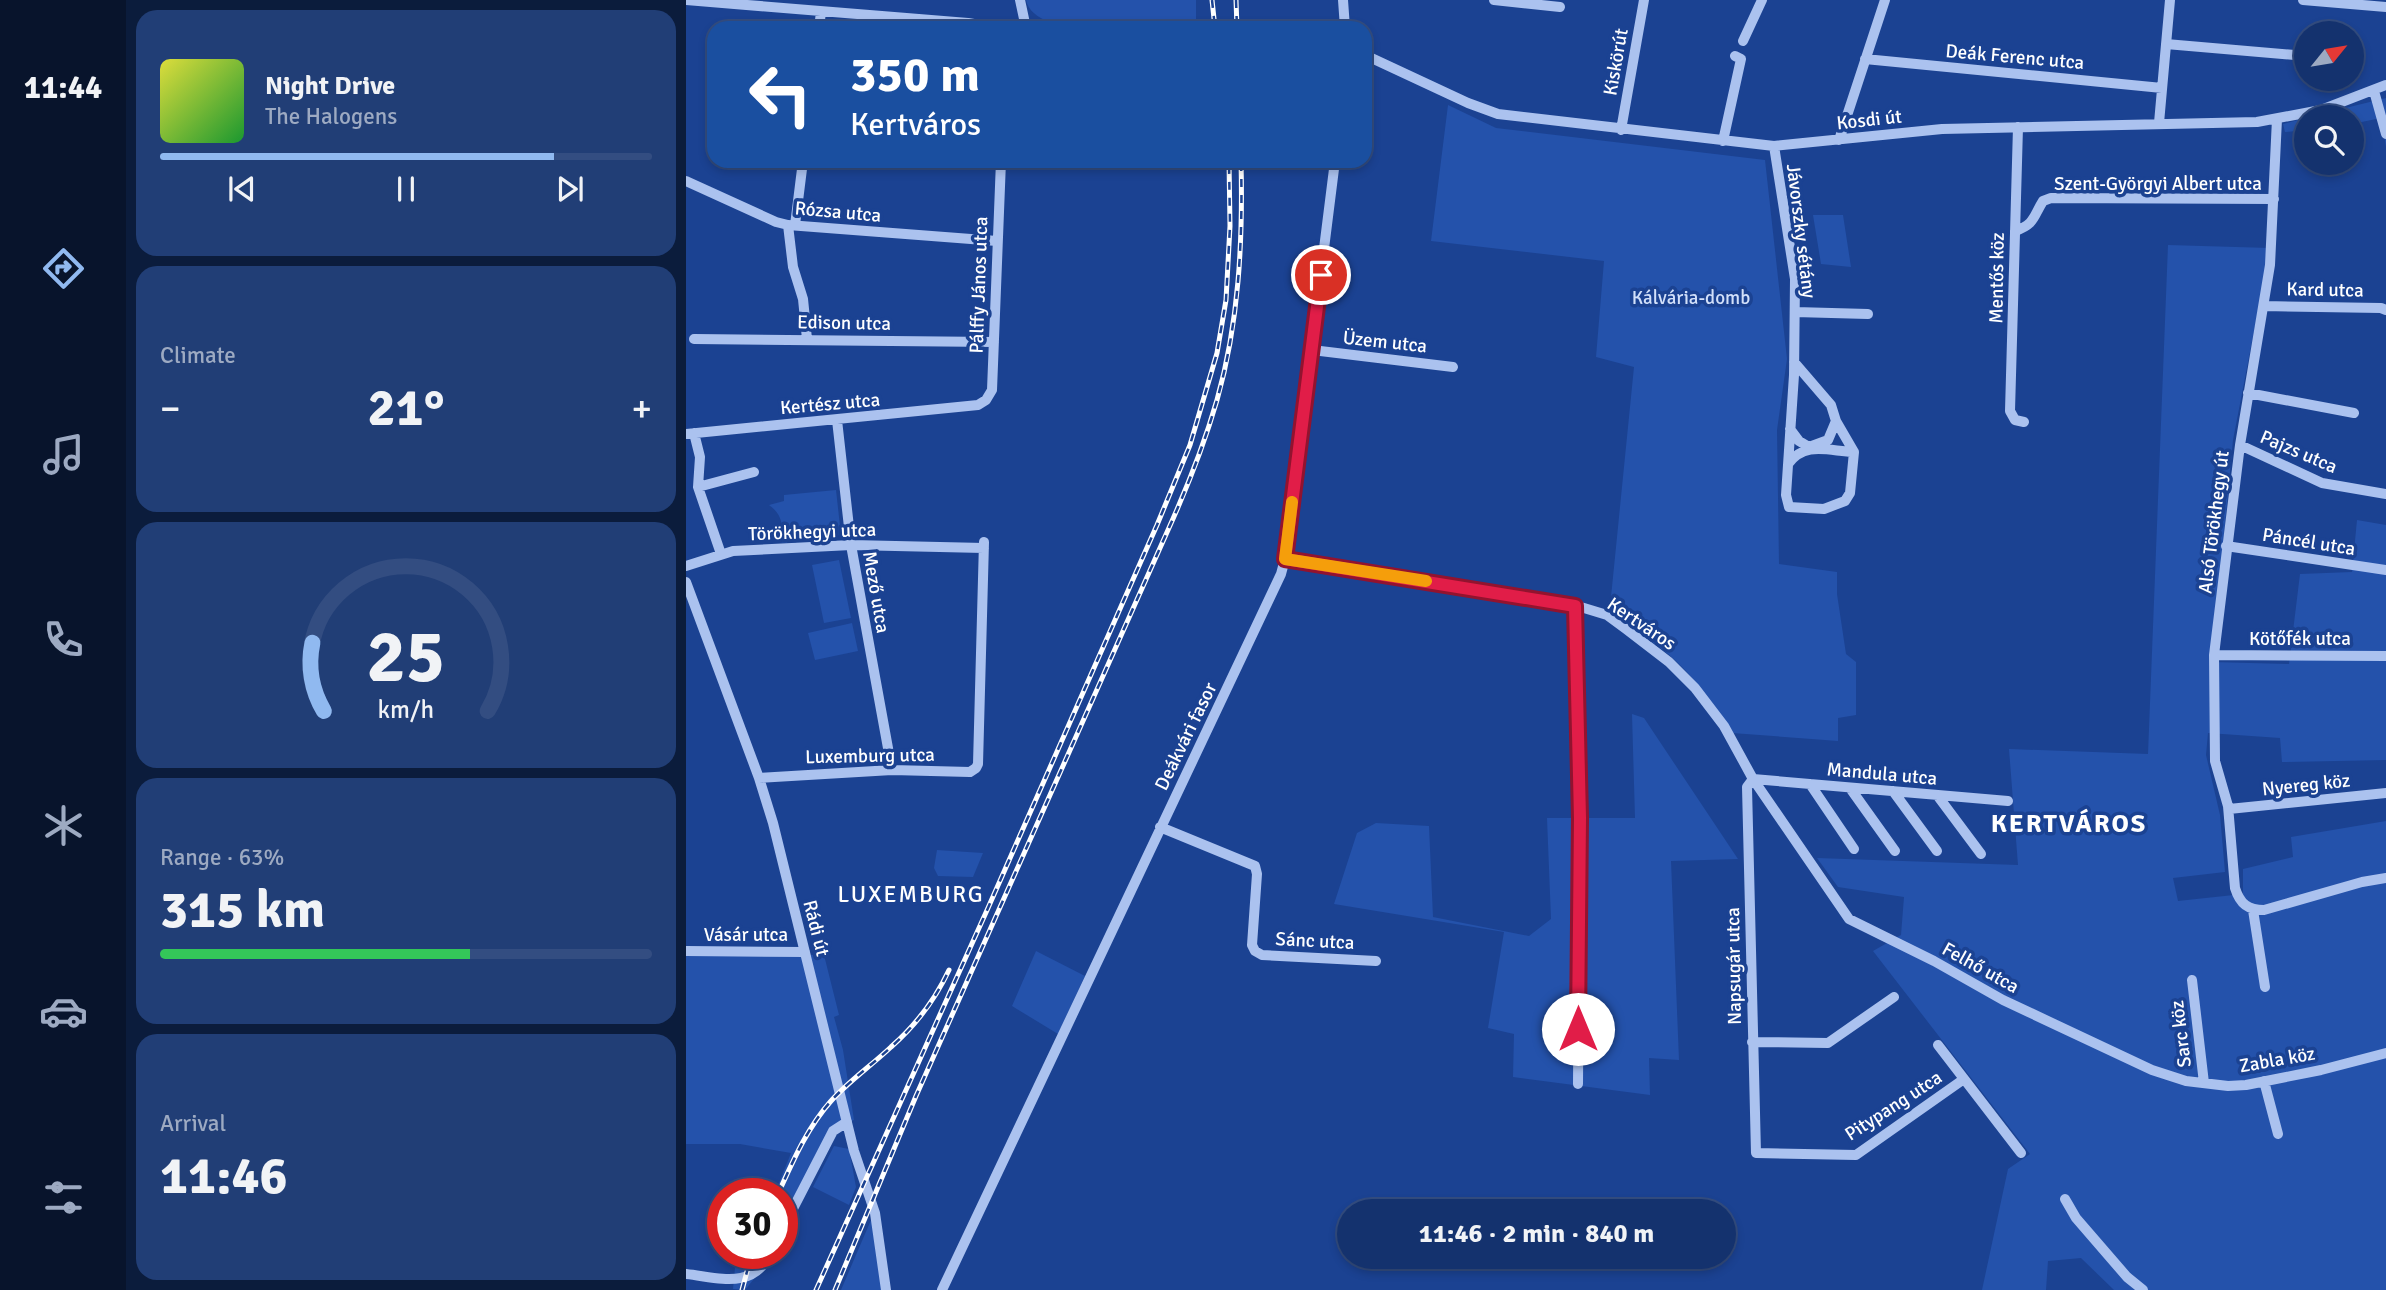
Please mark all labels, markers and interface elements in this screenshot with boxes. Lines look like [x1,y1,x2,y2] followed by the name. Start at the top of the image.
[2294,21,2364,91] north arrow
[2294,21,2364,175] map controls
[1598,26,1634,98] street label: Kiskörút
[1945,39,2085,75] street label: Deák Ferenc utca
[850,45,980,105] text: 350 m
[735,49,826,140] icon: left
[24,68,102,107] text: 11:44
[265,70,395,102] text: Night Drive
[265,102,397,131] text: The Halogens
[850,105,981,144] text: Kertváros
[1835,105,1903,135] street label: Kosdi út
[2294,105,2364,175] button: search
[1781,163,1821,300] street label: Jávorszky sétány
[223,170,261,208] icon: previous
[387,170,425,208] icon: pause
[551,170,589,208] icon: next
[2054,172,2262,196] street label: Szent-Györgyi Albert utca
[794,196,882,228] street label: Rózsa utca
[965,216,993,354] street label: Pálffy János utca
[1984,232,2010,324] street label: Mentős köz
[39,244,88,293] icon: directions
[1291,245,1351,305] pin
[1302,256,1340,294] icon: arrive
[2286,277,2364,303] street label: Kard utca
[1632,286,1750,310] park label: Kálvária-domb
[797,310,891,336] street label: Edison utca
[1341,326,1428,358] street label: Üzem utca
[160,341,236,370] text: Climate
[368,376,444,440] text: 21°
[160,385,181,432] text: −
[631,385,652,432] text: +
[779,388,881,420] street label: Kertész utca
[2256,425,2341,479] street label: Pajzs utca
[39,430,88,479] icon: music
[2193,449,2235,595] street label: Alsó Törökhegy út
[748,518,876,546] street label: Törökhegyi utca
[2261,523,2357,561] street label: Páncél utca
[857,549,895,635] street label: Mező utca
[1602,592,1680,656] street label: Kertváros
[367,613,445,702] text: 25
[39,615,88,664] icon: phone
[2249,627,2351,651] street label: Kötőfék utca
[1149,679,1222,794] street label: Deákvári fasor
[378,694,434,725] text: km/h
[805,743,935,769] street label: Luxemburg utca
[1826,757,1938,791] street label: Mandula utca
[2261,768,2351,802] street label: Nyereg köz
[39,801,88,850] icon: climate
[1991,808,2147,840] district label: KERTVÁROS
[160,843,284,872] text: Range · 63%
[160,878,325,942] text: 315 km
[837,880,985,909] district label: LUXEMBURG
[797,898,835,959] street label: Rádi út
[1721,907,1747,1025] street label: Napsugár utca
[704,923,788,947] street label: Vásár utca
[1275,927,1355,955] street label: Sánc utca
[1938,937,2023,999] street label: Felhő utca
[39,987,88,1036] icon: car
[1541,992,1615,1066] position arrow
[2165,999,2197,1069] street label: Sarc köz
[2237,1042,2317,1078] street label: Zabla köz
[1840,1065,1947,1146] street label: Pitypang utca
[160,1109,226,1138] text: Arrival
[160,1144,288,1208] text: 11:46
[39,1173,88,1222] icon: filters
[707,1178,798,1269] speed limit sign: 30
[1419,1218,1654,1250] text: 11:46 · 2 min · 840 m

